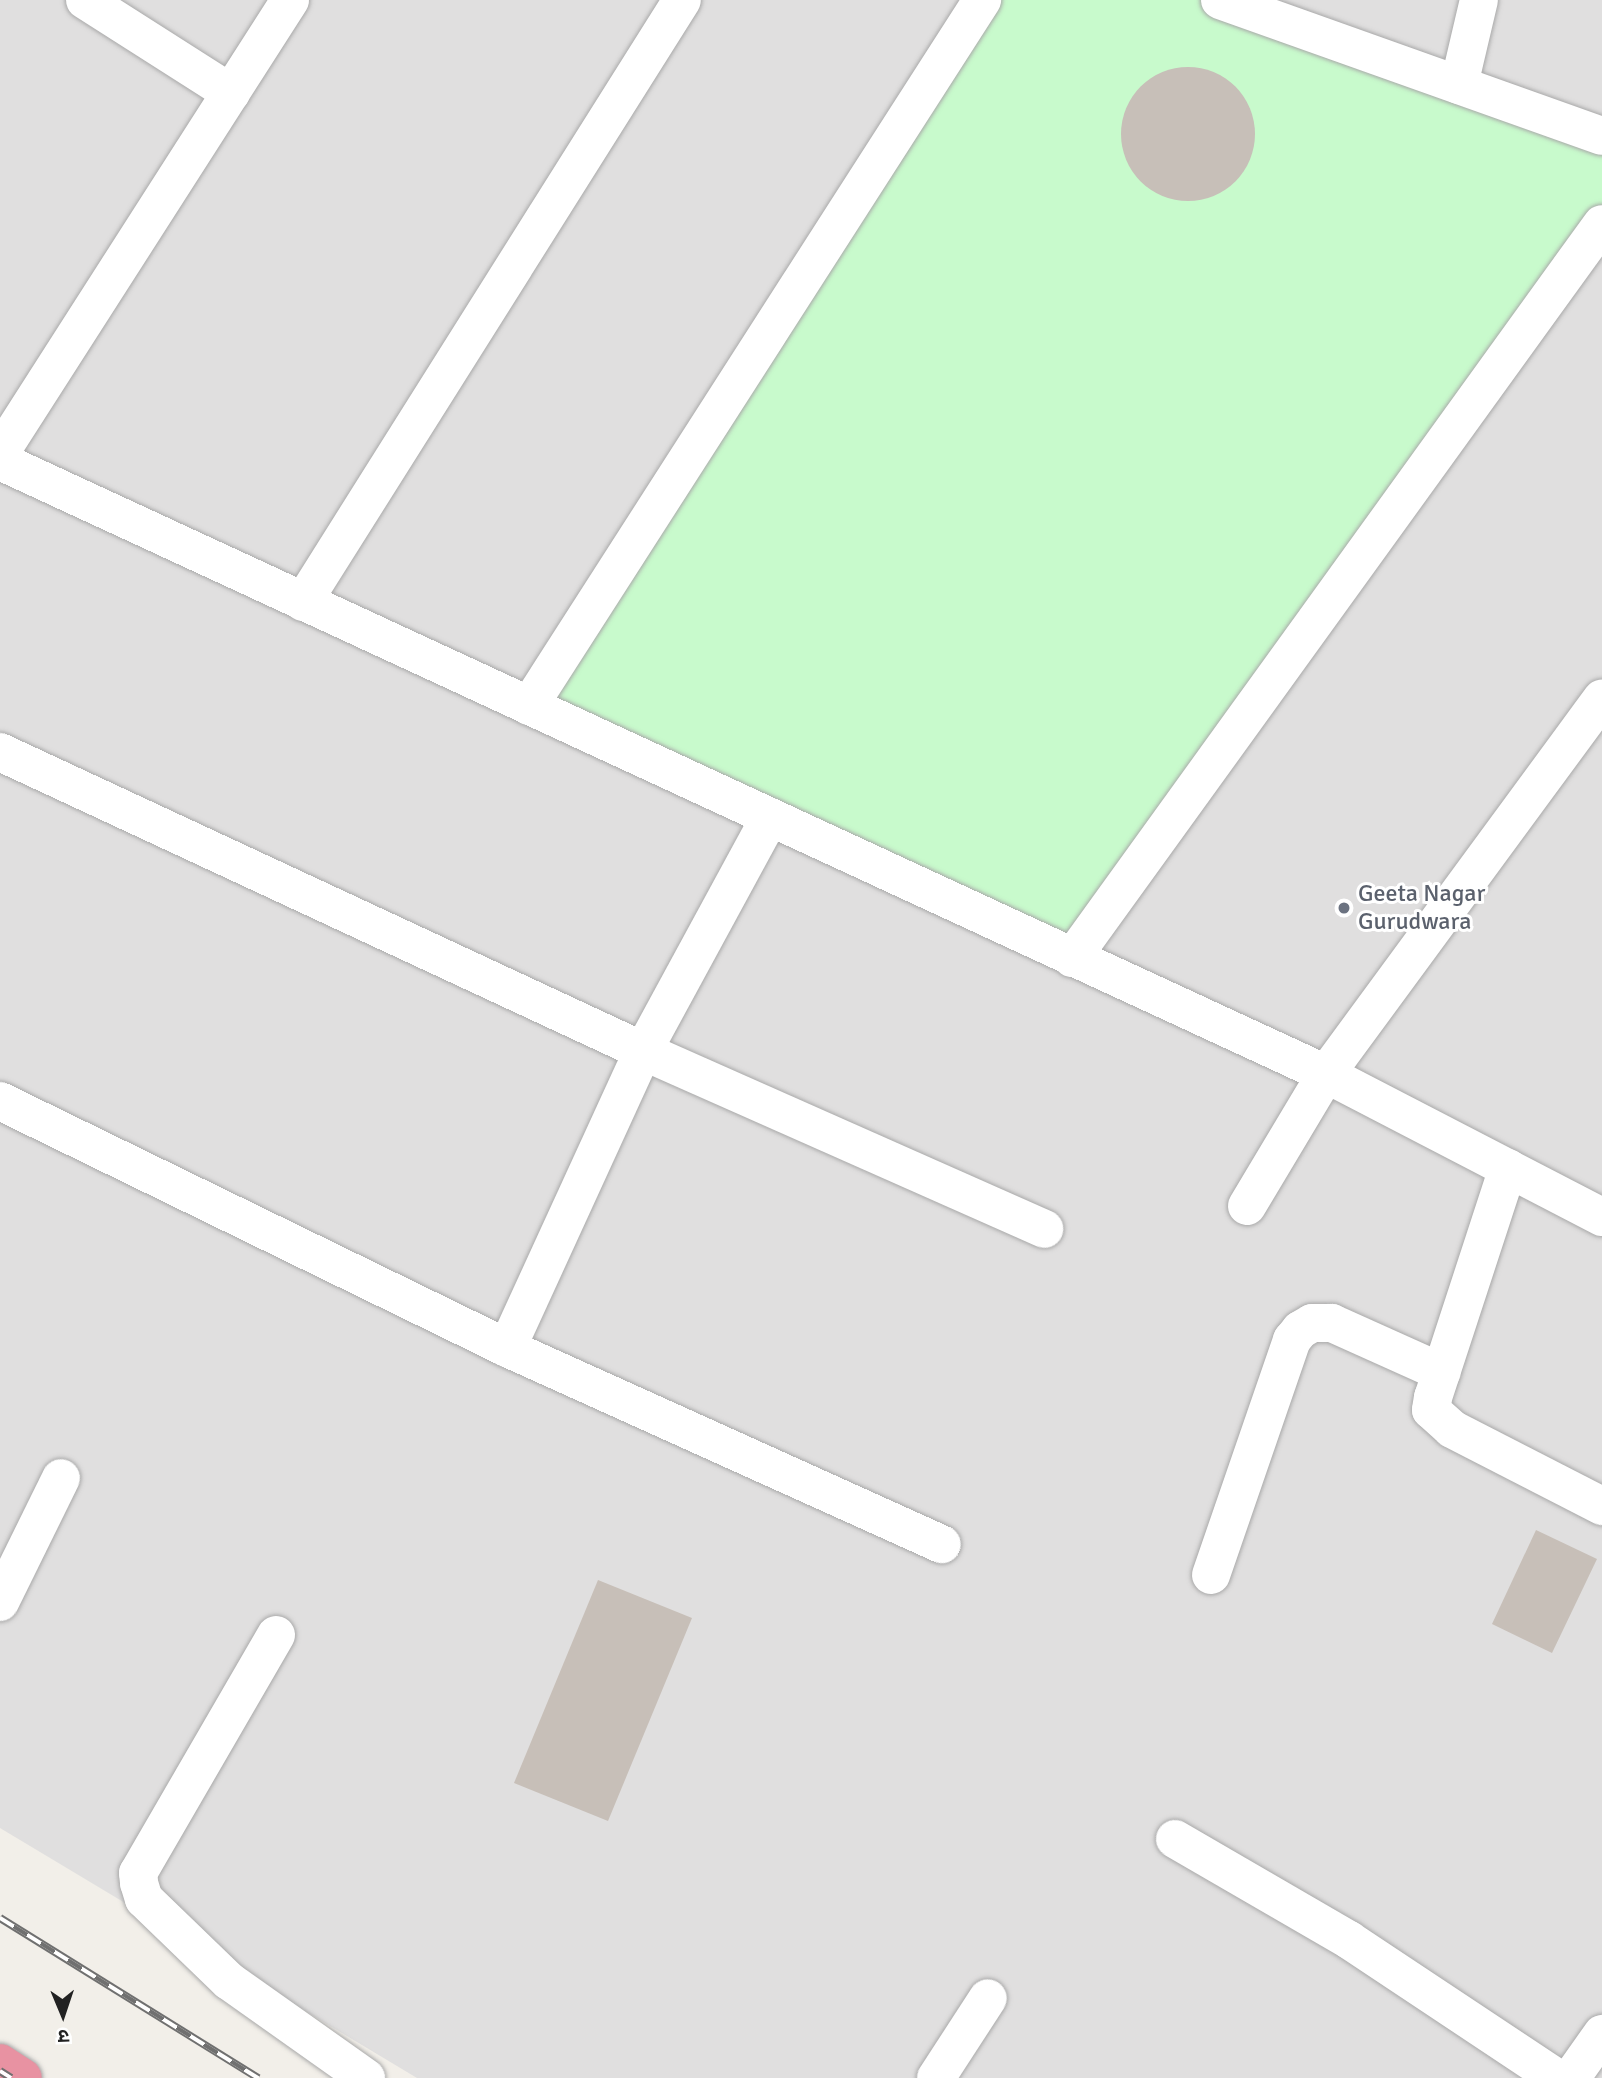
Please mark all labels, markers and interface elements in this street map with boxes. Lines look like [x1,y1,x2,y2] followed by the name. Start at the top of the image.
[1358,880,1485,936] place label: Geeta Nagar Gurudwara
[1336,900,1352,916] marker: Geeta Nagar Gurudwara
[28,1980,98,2050] north arrow
[58,2024,70,2048] text: उ

